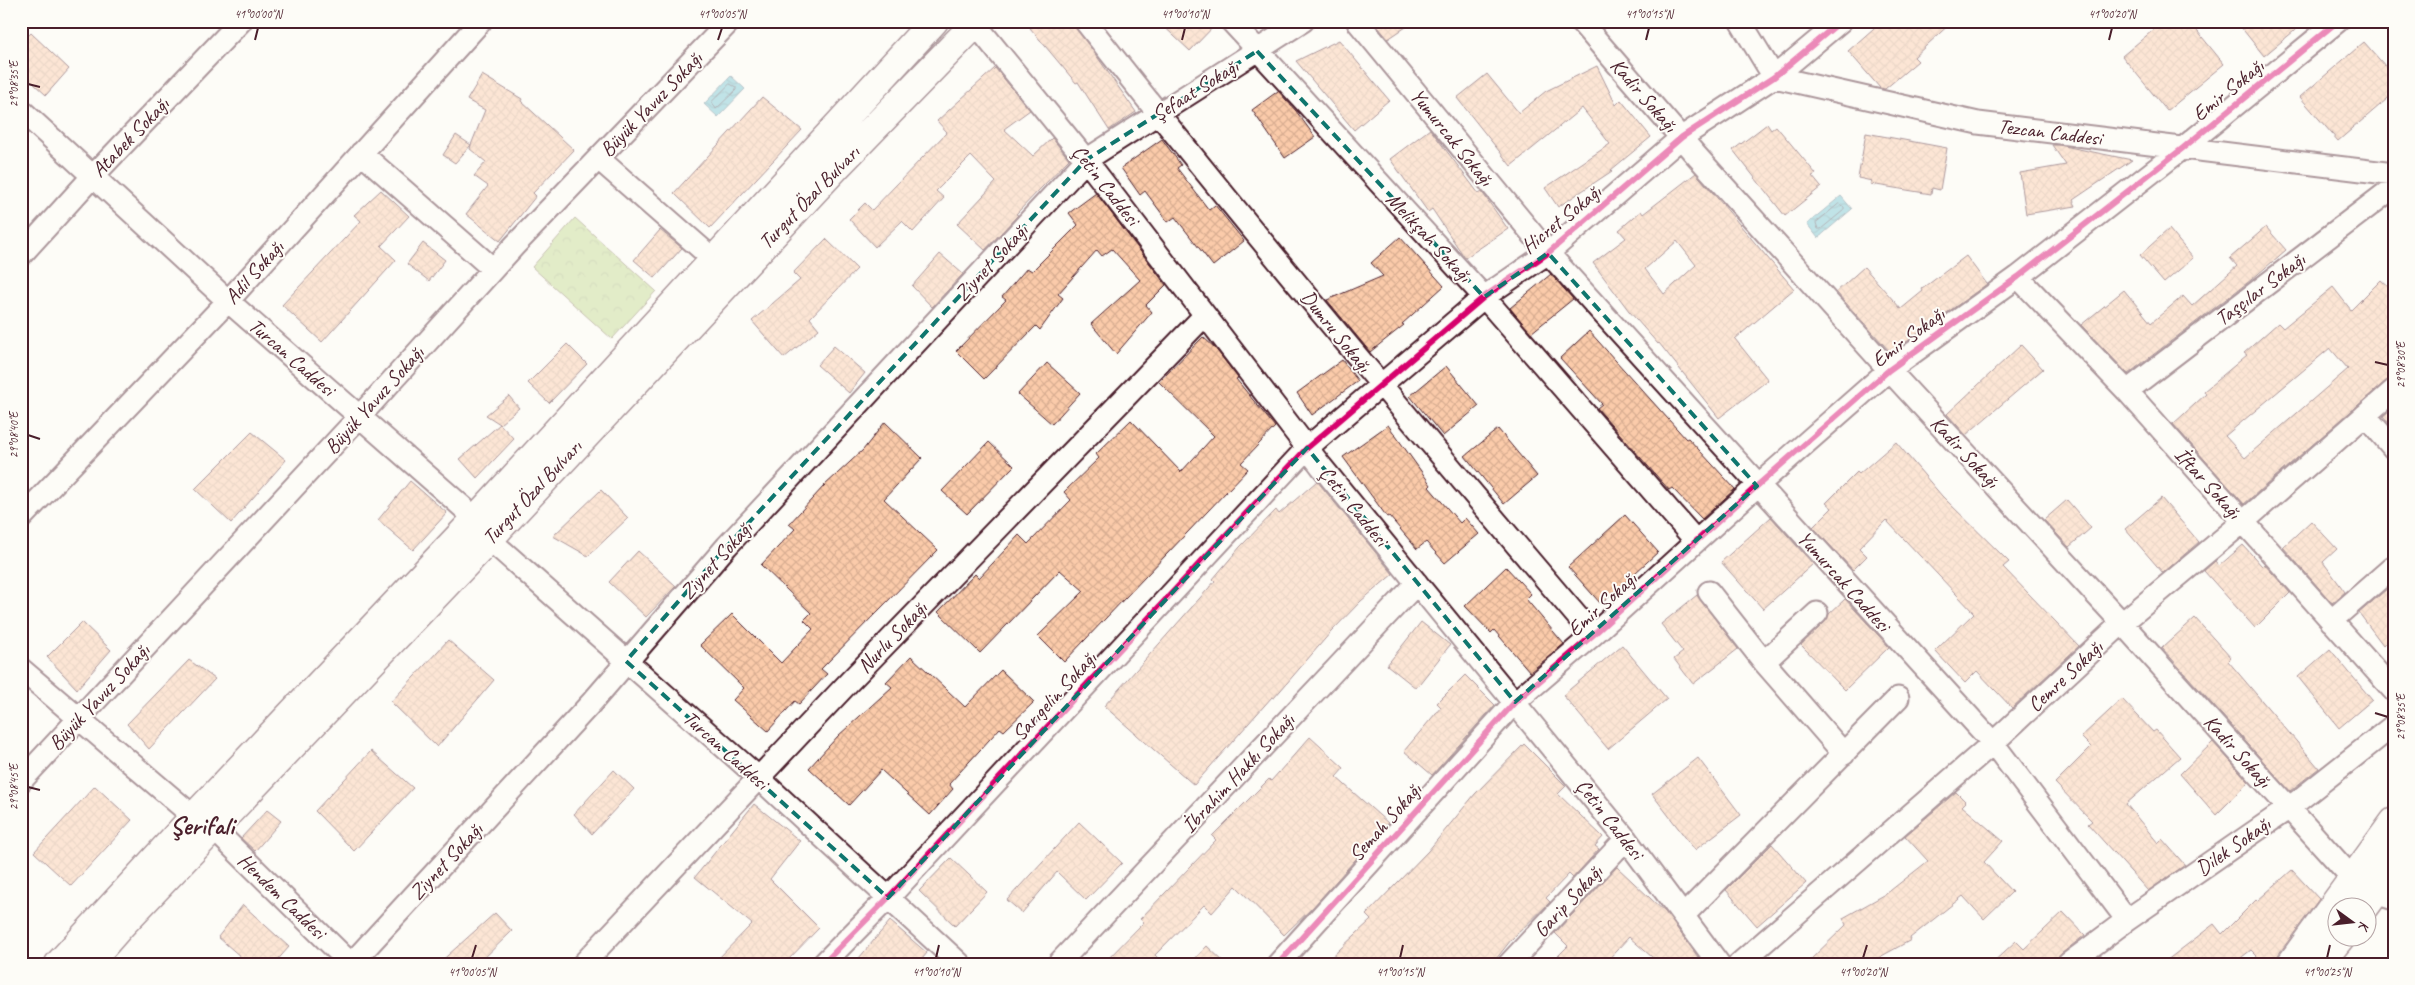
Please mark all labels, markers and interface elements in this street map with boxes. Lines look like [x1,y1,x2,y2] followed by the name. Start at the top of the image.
[234,6,283,22] text: 41°00'00"N
[698,6,747,22] text: 41°00'05"N
[1161,6,1210,22] text: 41°00'10"N
[1625,6,1674,22] text: 41°00'15"N
[2088,6,2137,22] text: 41°00'20"N
[594,45,709,162] street label: Büyük Yavuz Sokağı
[1147,53,1244,127] street label: Şefaat Sokağı
[1605,53,1684,138] street label: Kadir Sokağı
[2187,53,2270,127] street label: Emir Sokağı
[6,59,22,107] text: 29°08'35"E
[1405,83,1500,192] street label: Yumurcak Sokağı
[85,91,175,182] street label: Atabek Sokağı
[1997,113,2106,152] street label: Tezcan Caddesi
[753,139,866,254] street label: Turgut Özal Bulvarı
[1066,139,1147,233] street label: Çetin Caddesi
[1516,178,1607,259] street label: Hicret Sokağı
[1381,187,1478,288] street label: Melikşah Sokağı
[949,217,1034,306] street label: Ziynet Sokağı
[219,234,290,309] street label: Adil Sokağı
[2210,246,2311,331] street label: Taşçılar Sokağı
[1295,285,1378,378] street label: Dumru Sokağı
[1866,300,1951,373] street label: Emir Sokağı
[243,312,343,404] street label: Turcan Caddesi
[319,340,430,460] street label: Büyük Yavuz Sokağı
[2393,340,2409,388] text: 29°08'30"E
[6,410,22,458] text: 29°08'40"E
[1925,410,2006,494] street label: Kadir Sokağı
[477,433,588,550] street label: Turgut Özal Bulvarı
[2169,442,2248,525] street label: İftar Sokağı
[1314,461,1396,554] street label: Çetin Caddesi
[674,515,759,604] street label: Ziynet Sokağı
[1792,525,1898,639] street label: Yumurcak Caddesi
[1562,565,1643,642] street label: Emir Sokağı
[851,595,933,678] street label: Nurlu Sokağı
[2022,634,2109,717] street label: Cemre Sokağı
[43,637,156,756] street label: Büyük Yavuz Sokağı
[1006,645,1103,746] street label: Sarıgelin Sokağı
[2393,692,2409,740] text: 29°08'35"E
[678,705,776,797] street label: Turcan Caddesi
[1176,707,1301,838] street label: İbrahim Hakkı Sokağı
[2198,709,2278,794] street label: Kadir Sokağı
[6,762,22,810] text: 29°08'45"E
[1570,773,1651,867] street label: Çetin Caddesi
[1343,776,1428,867] street label: Semah Sokağı
[170,809,238,842] district label: Şerifali
[2191,810,2276,881] street label: Dilek Sokağı
[404,816,489,905] street label: Ziynet Sokağı
[232,847,334,947] street label: Hendem Caddesi
[1528,859,1609,943] street label: Garip Sokağı
[2328,898,2378,948] north arrow
[2354,920,2373,934] text: K
[448,964,497,980] text: 41°00'05"N
[912,964,961,980] text: 41°00'10"N
[1376,964,1425,980] text: 41°00'15"N
[1839,964,1888,980] text: 41°00'20"N
[2303,964,2352,980] text: 41°00'25"N

